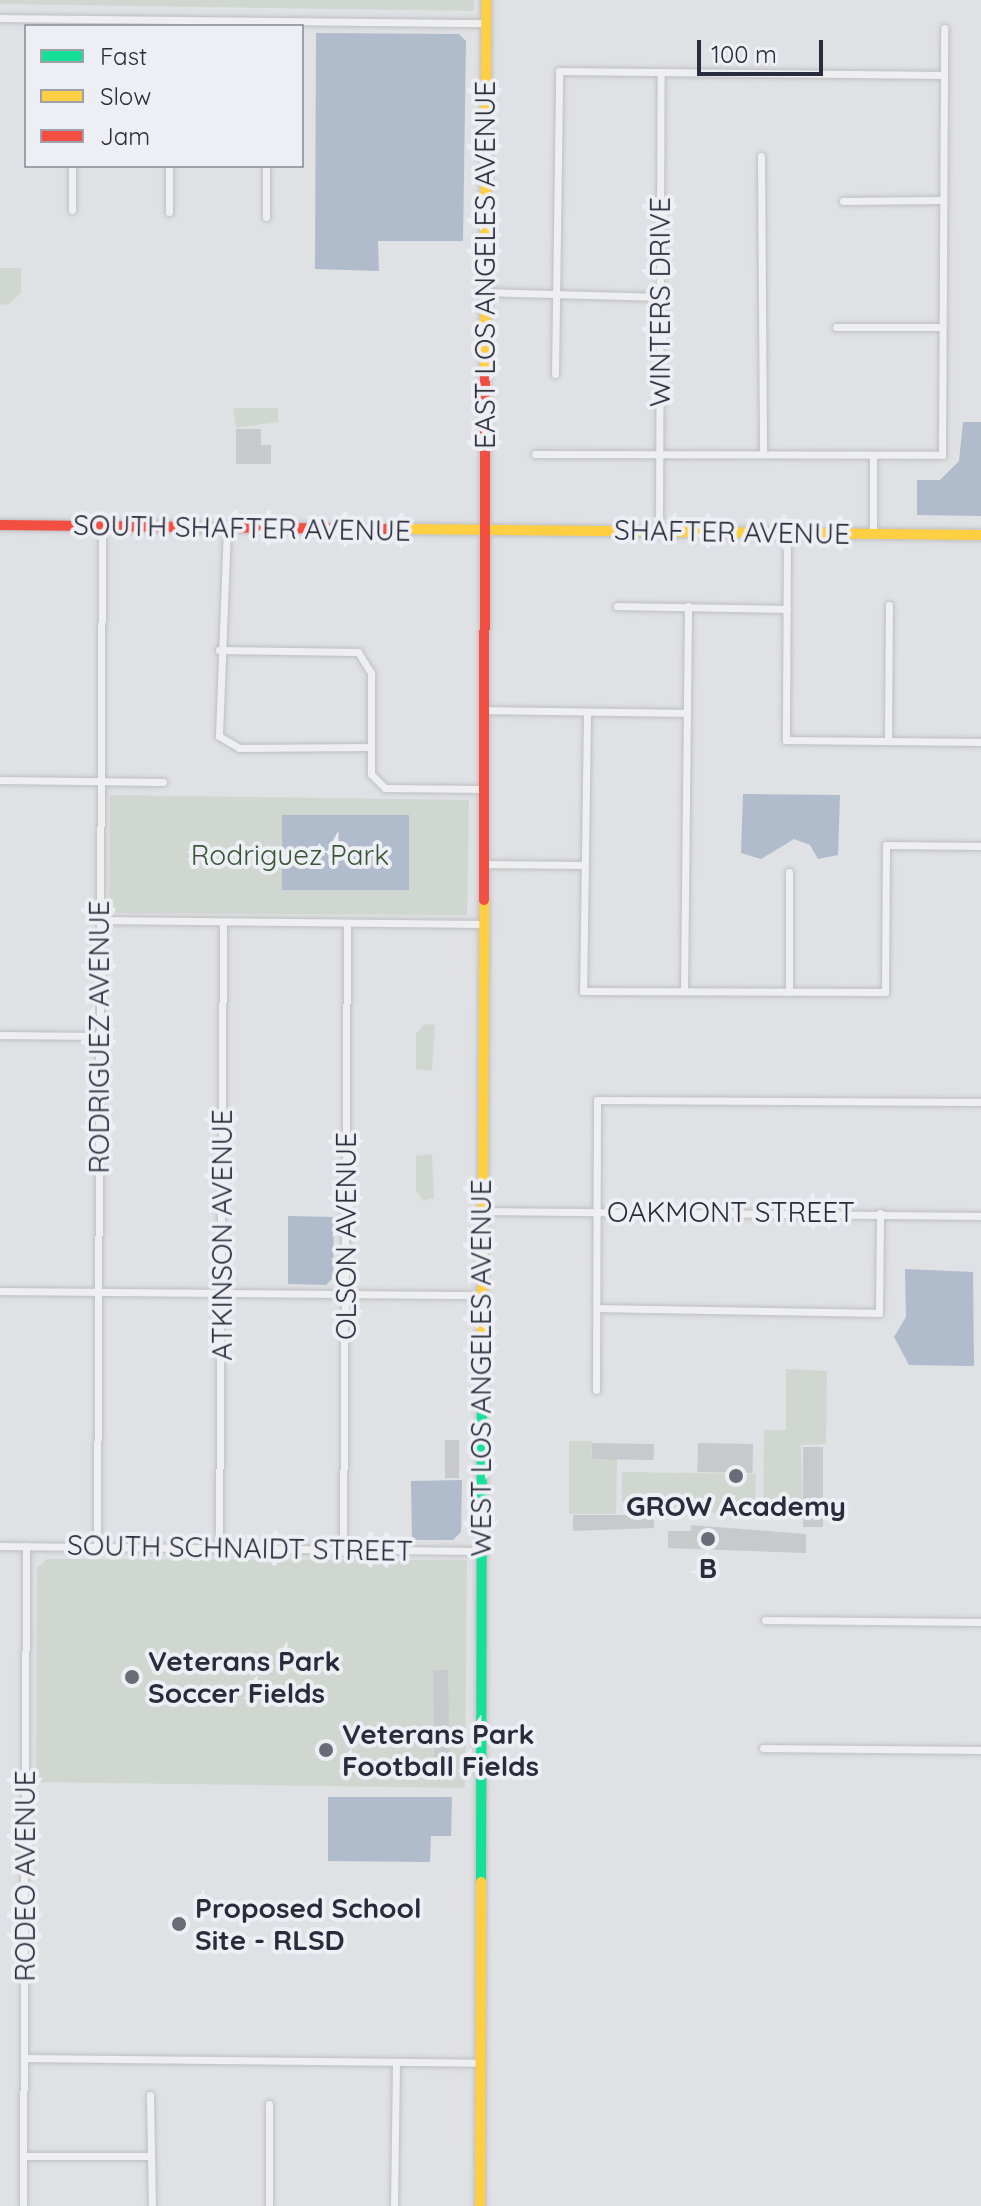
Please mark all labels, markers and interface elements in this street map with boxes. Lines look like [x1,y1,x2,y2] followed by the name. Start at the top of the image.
[24,24,304,168] legend
[701,24,827,74] scale bar
[711,39,777,69] text: 100 m
[100,41,147,71] text: Fast
[100,81,151,111] text: Slow
[468,81,502,449] street label: EAST LOS ANGELES AVENUE
[100,121,150,151] text: Jam
[643,197,677,407] street label: WINTERS DRIVE
[73,508,411,548] street label: SOUTH SHAFTER AVENUE
[614,513,850,551] street label: SHAFTER AVENUE
[191,838,389,872] park label: Rodriguez Park
[82,900,116,1174] street label: RODRIGUEZ AVENUE
[205,1109,239,1361] street label: ATKINSON AVENUE
[329,1132,363,1340] street label: OLSON AVENUE
[464,1179,498,1557] street label: WEST LOS ANGELES AVENUE
[607,1195,855,1229] street label: OAKMONT STREET
[727,1467,745,1485] marker: GROW Academy
[626,1489,846,1523] place label: GROW Academy
[67,1528,413,1568] street label: SOUTH SCHNAIDT STREET
[699,1530,717,1548] marker: B
[699,1551,717,1585] place label: B
[148,1644,341,1710] place label: Veterans Park Soccer Fields
[123,1668,141,1686] marker: Veterans Park Soccer Fields
[342,1717,539,1783] place label: Veterans Park Football Fields
[317,1741,335,1759] marker: Veterans Park Football Fields
[8,1770,42,1982] street label: RODEO AVENUE
[195,1891,422,1957] place label: Proposed School Site - RLSD
[170,1915,188,1933] marker: Proposed School Site - RLSD

